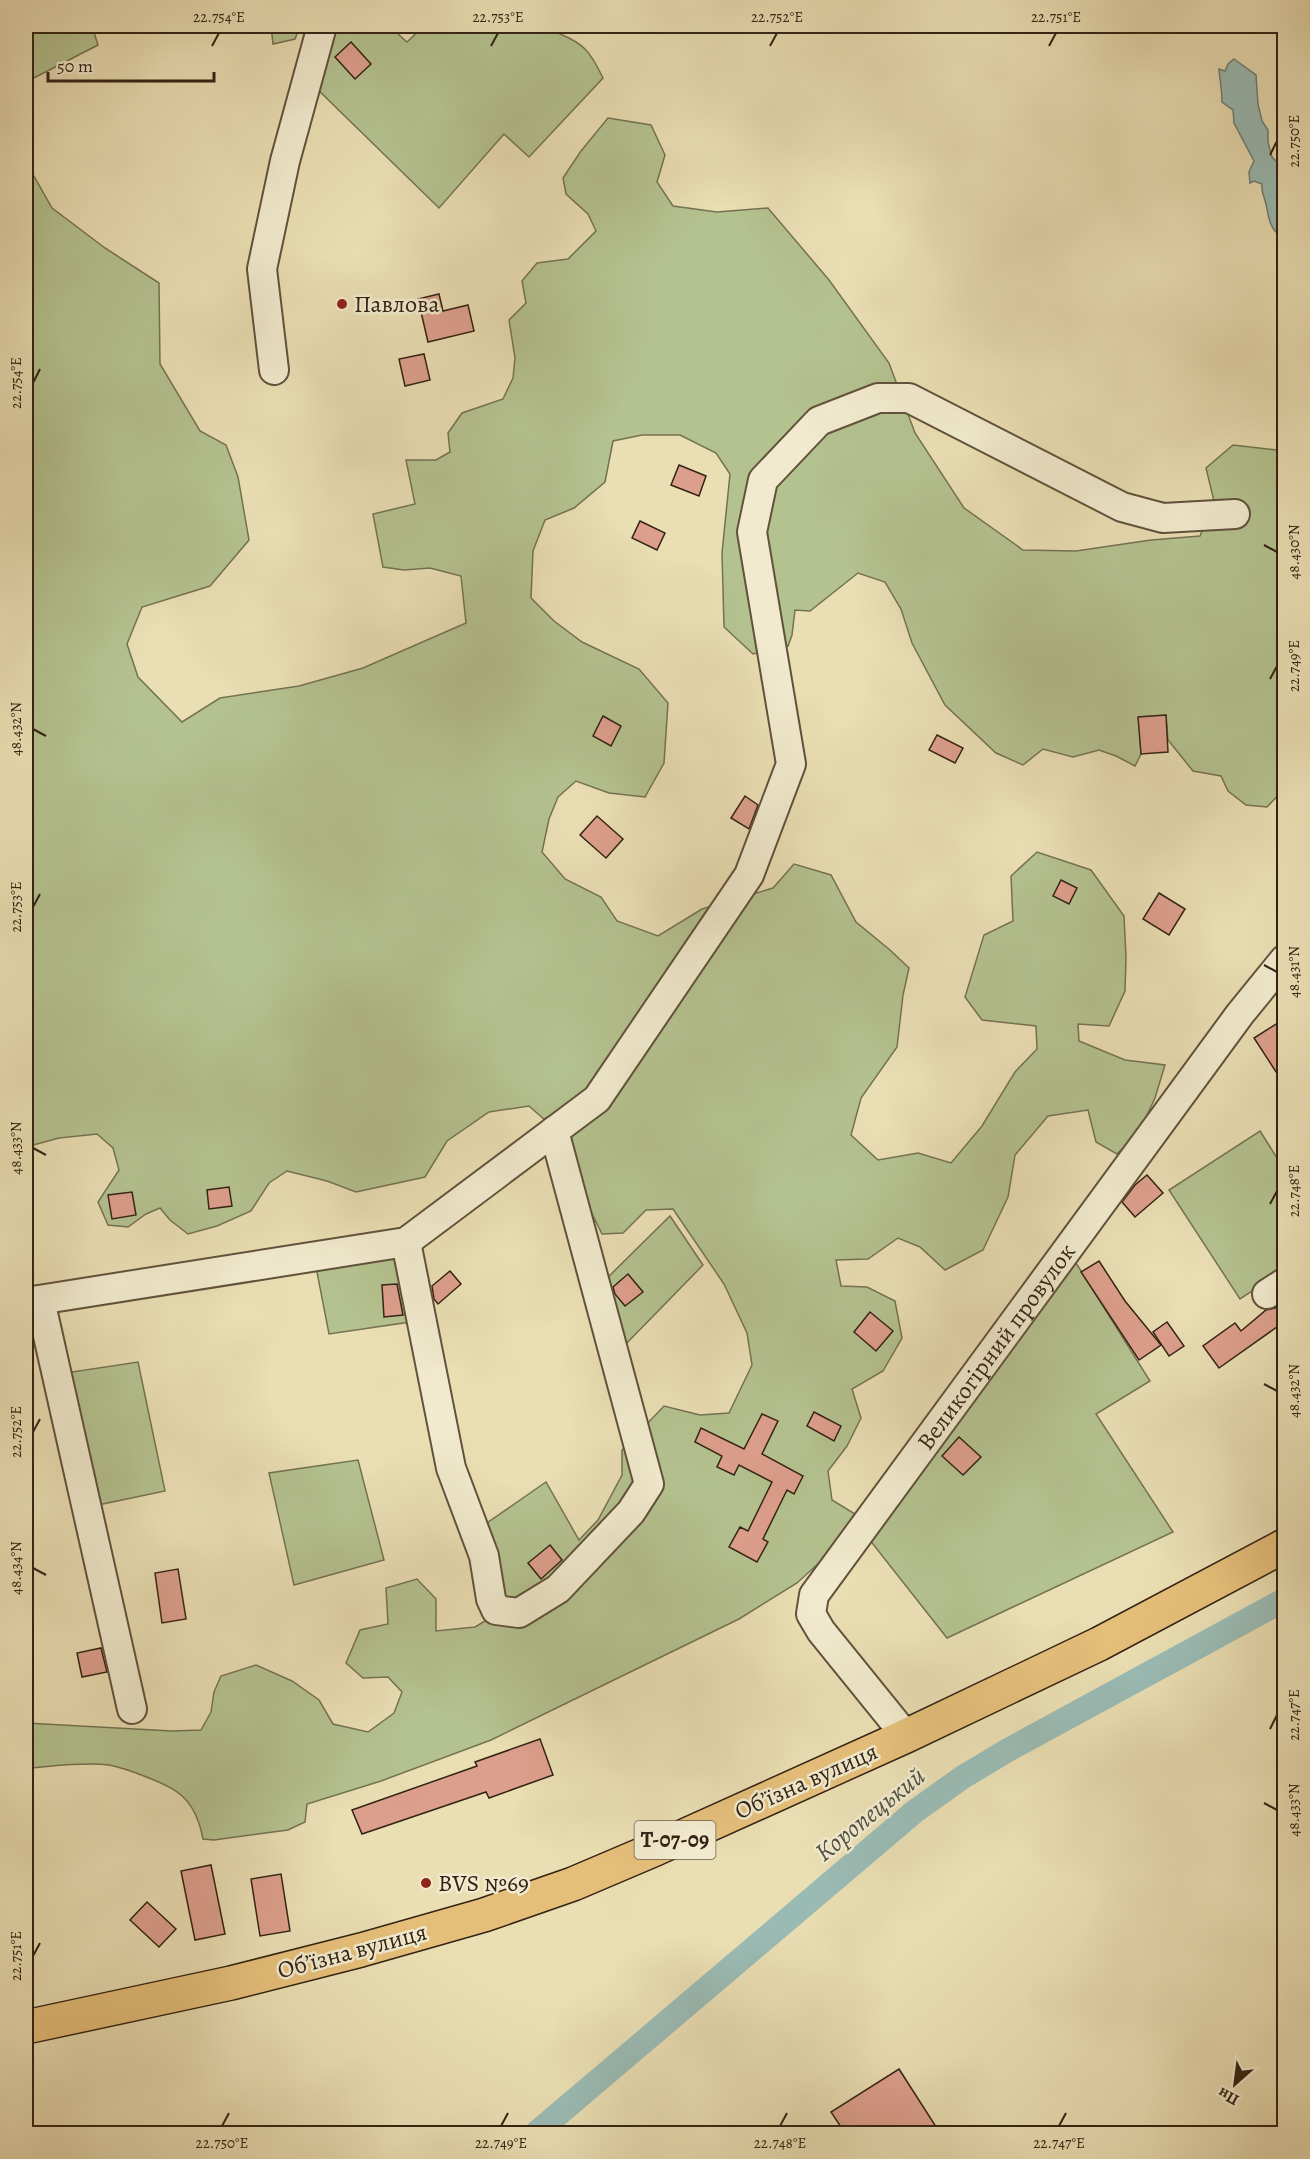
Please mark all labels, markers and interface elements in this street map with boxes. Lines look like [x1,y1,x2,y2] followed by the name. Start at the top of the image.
[193,7,245,27] text: 22.754°E
[472,7,524,27] text: 22.753°E
[751,7,803,27] text: 22.752°E
[1031,7,1081,27] text: 22.751°E
[48,45,214,83] scale bar
[57,54,93,78] text: 50 m
[1284,115,1304,167] text: 22.750°E
[354,288,440,320] place label: Павлова
[335,297,349,311] marker: Павлова
[6,357,26,409] text: 22.754°E
[1284,524,1304,580] text: 48.430°N
[1284,640,1304,692] text: 22.749°E
[6,702,26,756] text: 48.432°N
[6,881,26,933] text: 22.753°E
[1284,946,1304,998] text: 48.431°N
[6,1121,26,1175] text: 48.433°N
[1284,1165,1304,1217] text: 22.748°E
[910,1237,1083,1456] street label: Великогірний провулок
[1284,1364,1304,1418] text: 48.432°N
[6,1406,26,1458] text: 22.752°E
[6,1541,26,1595] text: 48.434°N
[1284,1689,1304,1741] text: 22.747°E
[729,1735,883,1827] street label: Обʼїзна вулиця
[807,1759,933,1869] water label: Коропецький
[1284,1783,1304,1837] text: 48.433°N
[634,1821,716,1859] road number: Т-07-09
[438,1867,529,1899] place label: BVS №69
[419,1876,433,1890] marker: BVS №69
[274,1916,430,1986] street label: Обʼїзна вулиця
[6,1931,26,1981] text: 22.751°E
[1205,2054,1265,2114] north arrow
[1214,2082,1243,2111] text: Пн
[196,2133,248,2153] text: 22.750°E
[475,2133,527,2153] text: 22.749°E
[754,2133,806,2153] text: 22.748°E
[1033,2133,1085,2153] text: 22.747°E

